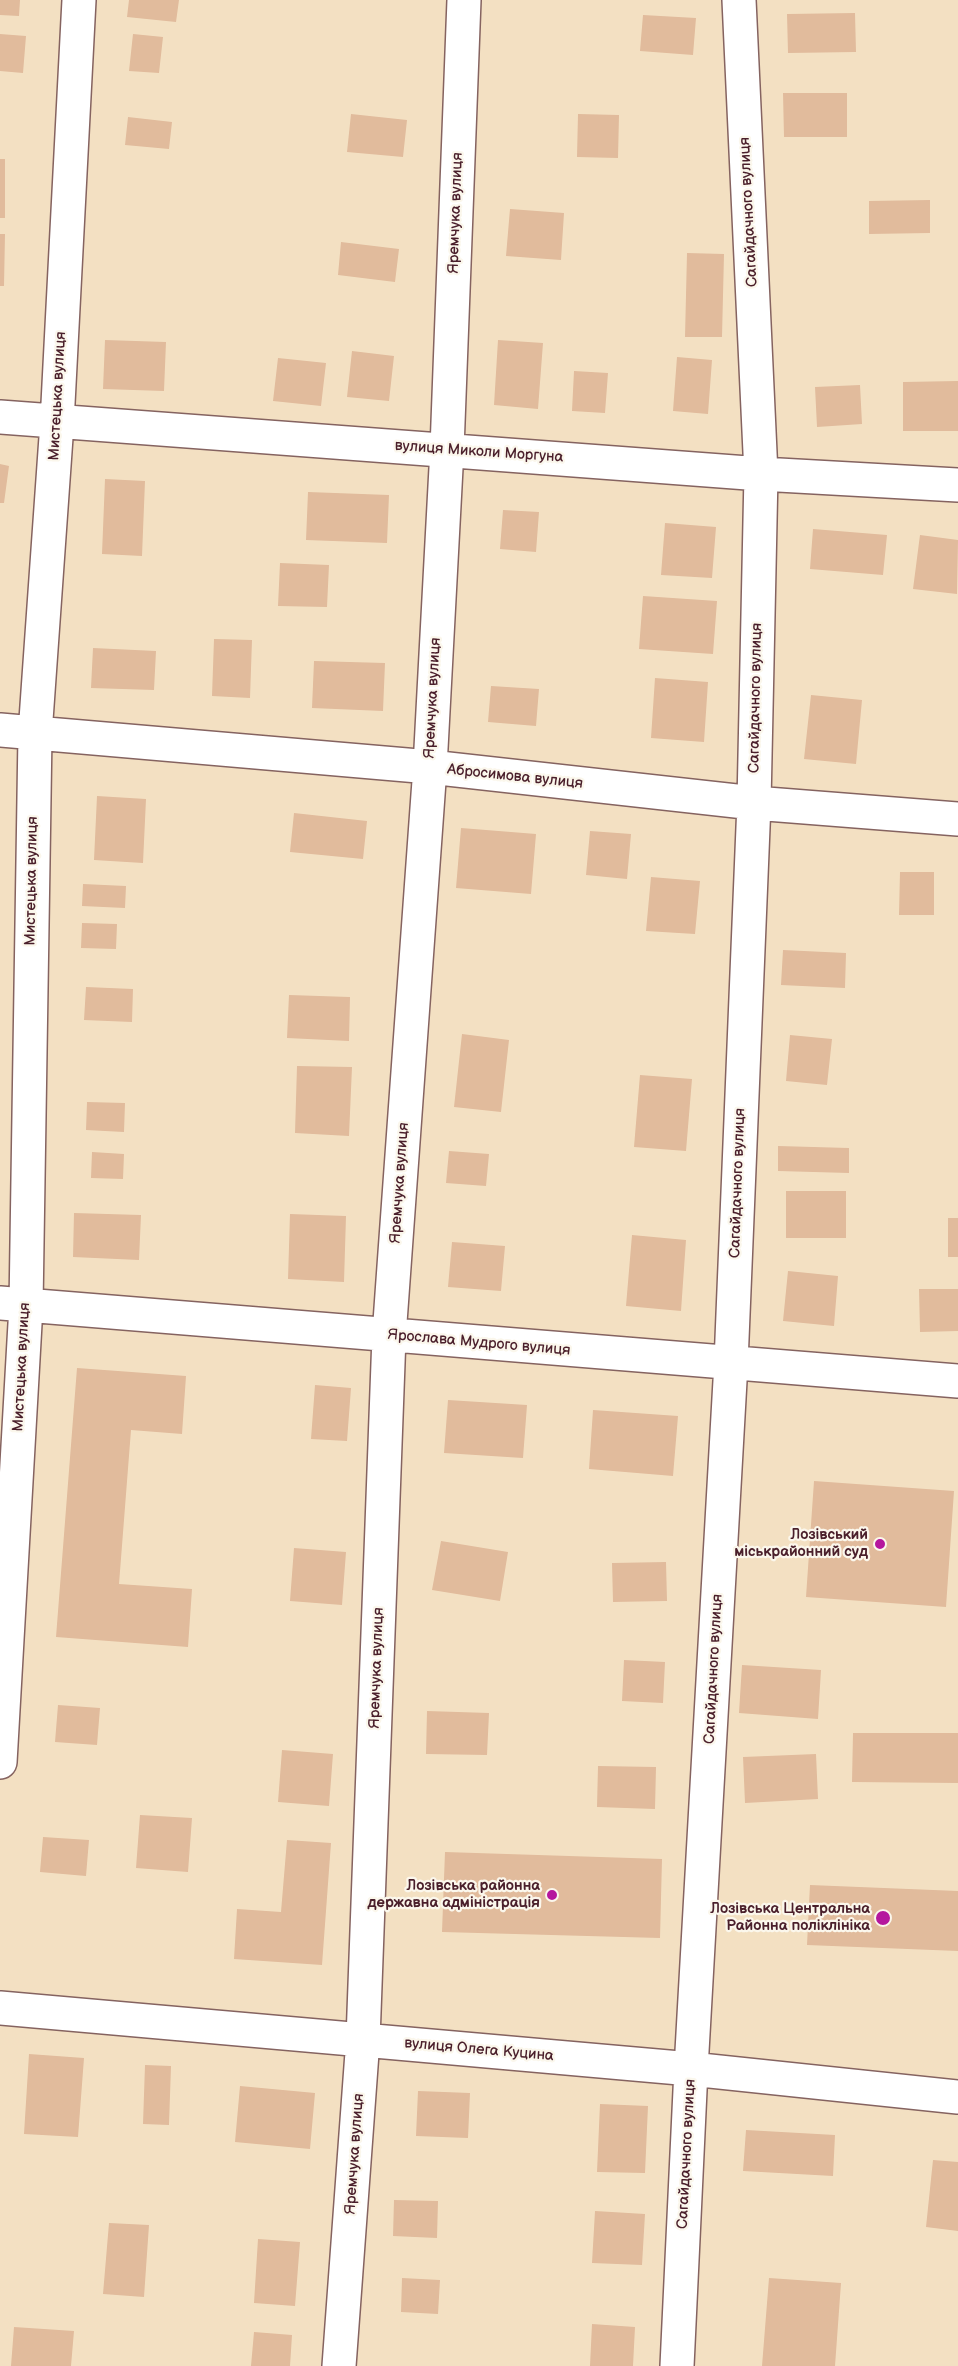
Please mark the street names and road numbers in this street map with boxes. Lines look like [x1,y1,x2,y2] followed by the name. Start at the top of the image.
[736,137,762,287] street label: Сагайдачного вулиця
[445,152,467,274] street label: Яремчука вулиця
[46,331,70,461] street label: Мистецька вулиця
[394,437,564,467] street label: вулиця Миколи Моргуна
[746,623,766,773] street label: Сагайдачного вулиця
[421,637,445,759] street label: Яремчука вулиця
[446,761,584,793] street label: Абросимова вулиця
[22,816,42,946] street label: Мистецька вулиця
[726,1108,750,1258] street label: Сагайдачного вулиця
[387,1122,413,1244] street label: Яремчука вулиця
[10,1302,34,1432] street label: Мистецька вулиця
[387,1326,571,1360] street label: Ярослава Мудрого вулиця
[701,1594,727,1744] street label: Сагайдачного вулиця
[366,1607,388,1729] street label: Яремчука вулиця
[403,2034,555,2066] street label: вулиця Олега Куцина
[674,2079,700,2229] street label: Сагайдачного вулиця
[342,2093,368,2215] street label: Яремчука вулиця

